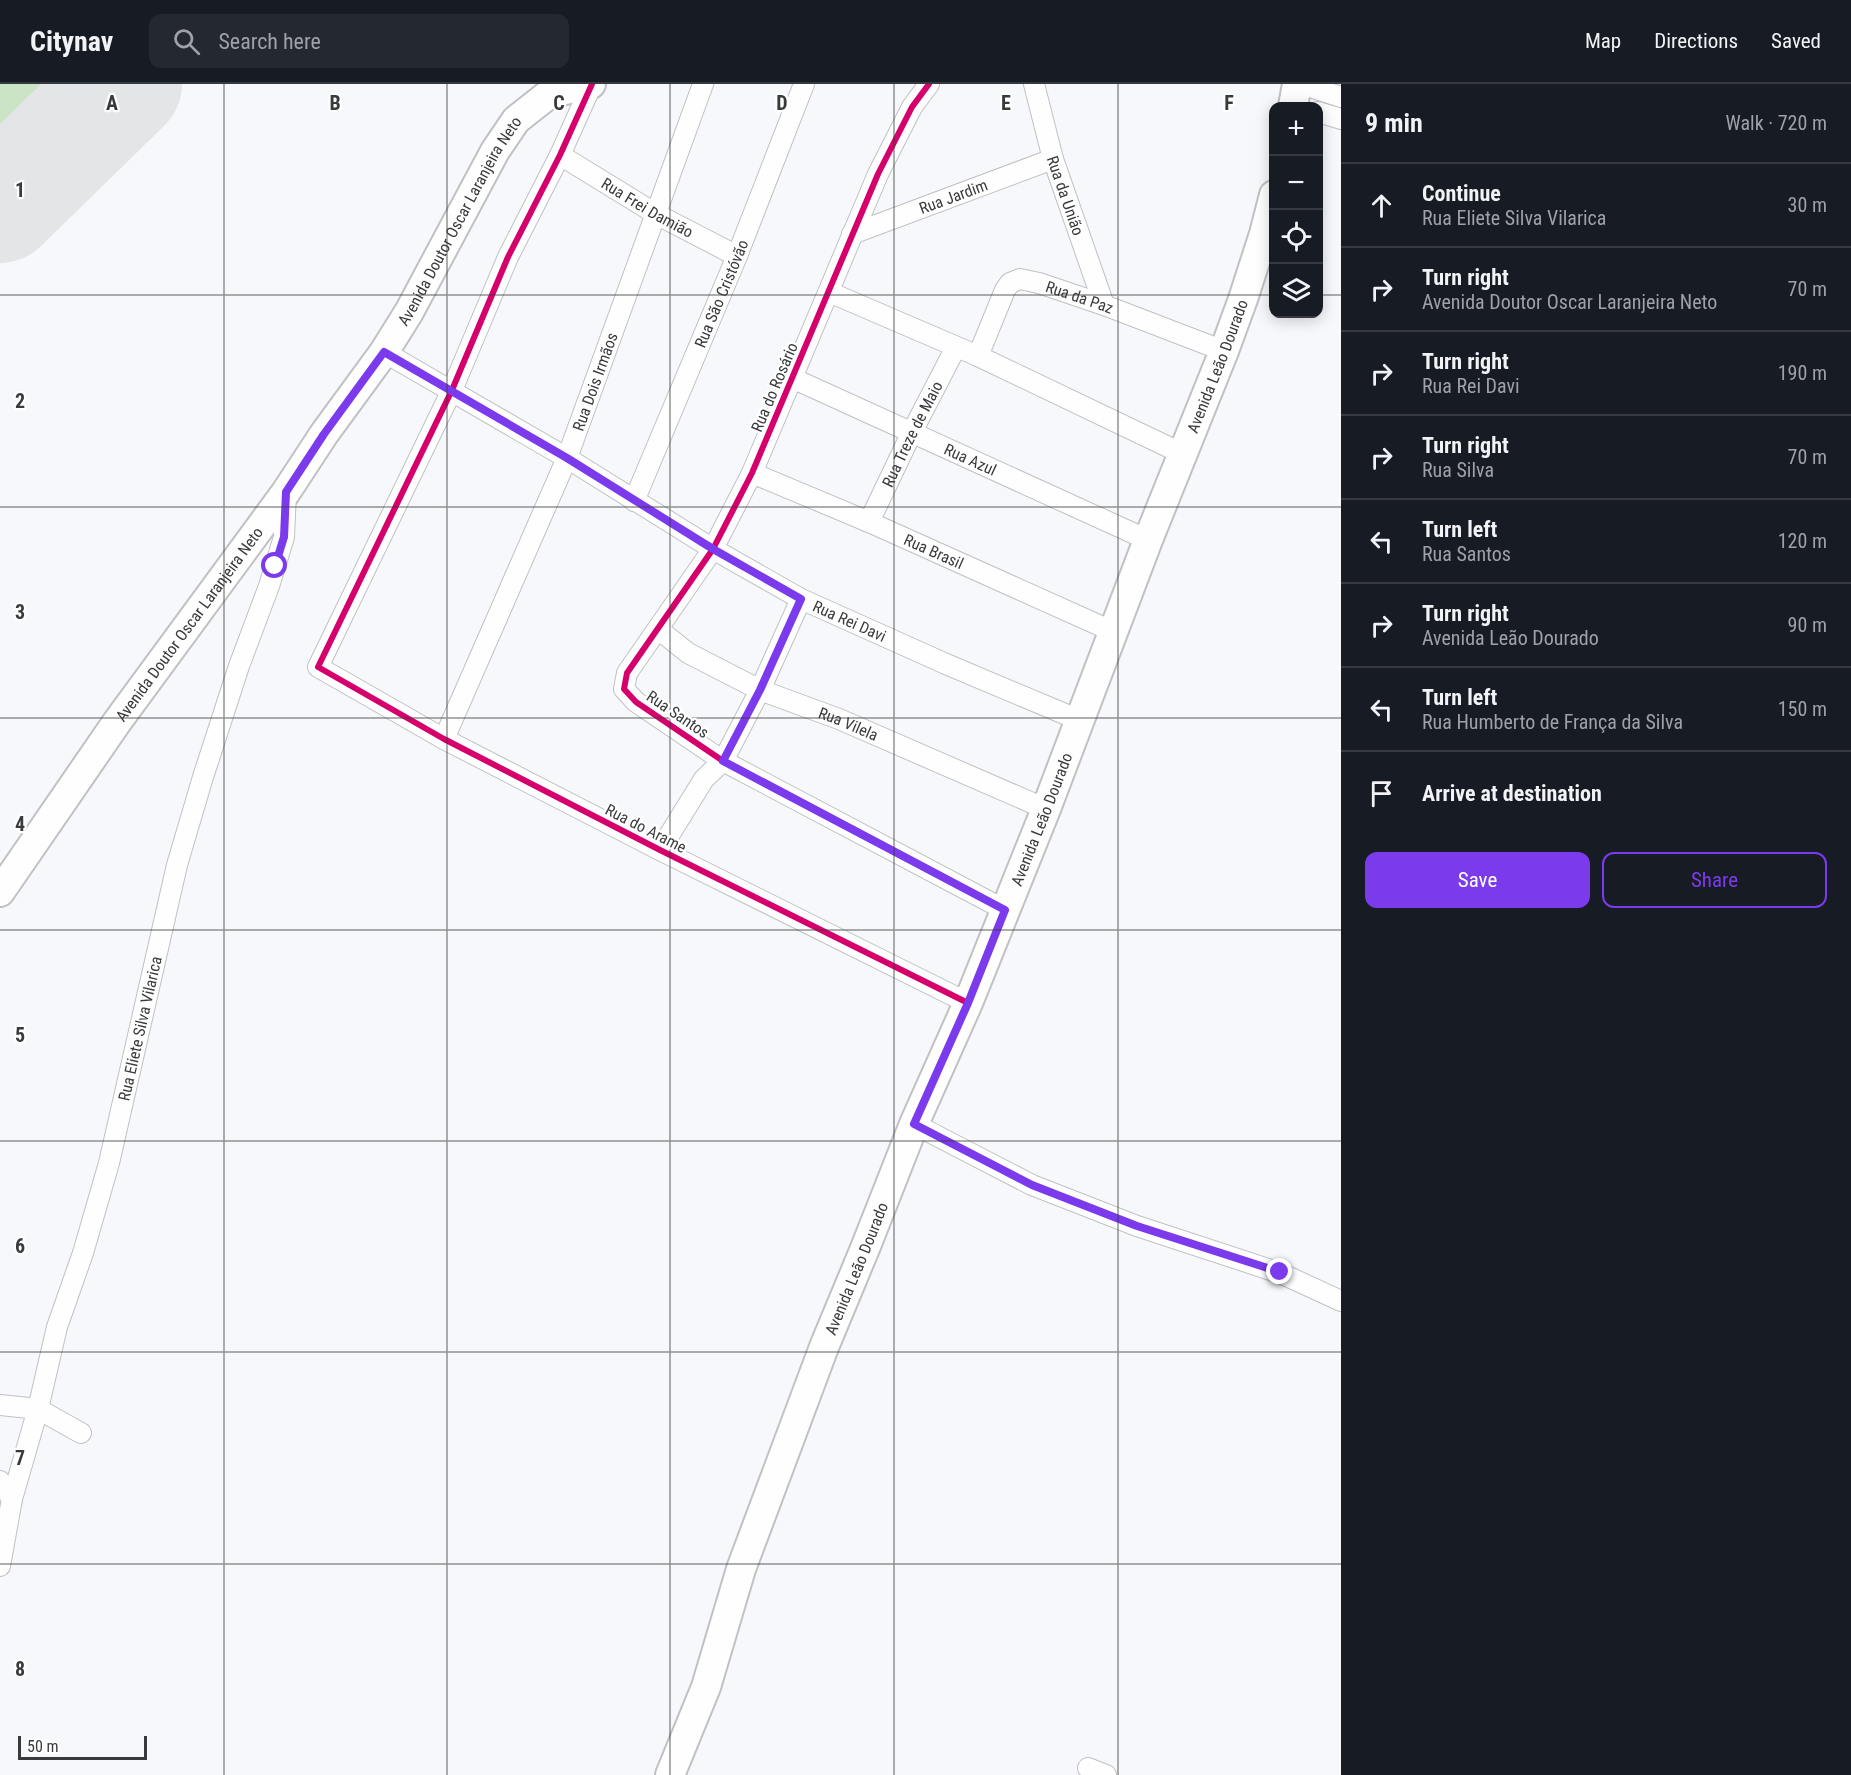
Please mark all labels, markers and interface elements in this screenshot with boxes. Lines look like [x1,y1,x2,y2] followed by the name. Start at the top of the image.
[149,14,569,68] search box
[30,25,113,58] text: Citynav
[170,25,203,58] icon: search
[218,29,321,54] text: Search here
[1585,29,1621,53] text: Map
[1654,29,1738,53] text: Directions
[1771,29,1821,53] text: Saved
[106,91,118,115] text: A
[329,91,341,115] text: B
[553,91,565,115] text: C
[776,91,788,115] text: D
[1001,91,1011,115] text: E
[1224,91,1234,115] text: F
[1269,102,1323,318] map controls
[1269,102,1323,156] button: +
[1365,108,1423,138] text: 9 min
[1726,111,1827,135] text: Walk · 720 m
[394,113,526,329] street label: Avenida Doutor Oscar Laranjeira Neto
[1043,153,1088,238] street label: Rua da União
[1269,156,1323,210] button: −
[598,174,696,242] street label: Rua Frei Damião
[917,175,990,218] street label: Rua Jardim
[15,178,25,202] text: 1
[1422,181,1501,206] text: Continue
[1365,189,1398,222] icon: ahead
[1788,193,1827,217] text: 30 m
[1422,206,1606,230] text: Rua Eliete Silva Vilarica
[1269,210,1323,264] button: locate
[691,237,752,351] street label: Rua São Cristóvão
[1269,264,1323,318] button: layers
[1422,265,1509,290] text: Turn right
[1365,273,1398,306] icon: right
[1043,277,1116,318] street label: Rua da Paz
[1788,277,1827,301] text: 70 m
[1422,290,1717,314] text: Avenida Doutor Oscar Laranjeira Neto
[1183,297,1252,436] street label: Avenida Leão Dourado
[569,330,622,434] street label: Rua Dois Irmãos
[747,340,802,435] street label: Rua do Rosário
[1422,349,1509,374] text: Turn right
[1365,357,1398,390] icon: right
[1778,361,1827,385] text: 190 m
[1422,374,1520,398] text: Rua Rei Davi
[878,378,947,490] street label: Rua Treze de Maio
[15,389,25,413] text: 2
[1422,433,1509,458] text: Turn right
[941,440,999,480] street label: Rua Azul
[1365,441,1398,474] icon: right
[1788,445,1827,469] text: 70 m
[1422,458,1494,482] text: Rua Silva
[1422,517,1497,542] text: Turn left
[112,523,267,725] street label: Avenida Doutor Oscar Laranjeira Neto
[1365,525,1398,558] icon: left
[1778,529,1827,553] text: 120 m
[901,530,966,573] street label: Rua Brasil
[1422,542,1511,566] text: Rua Santos
[261,552,287,578] route start
[810,597,889,646] street label: Rua Rei Davi
[15,600,25,624] text: 3
[1422,601,1509,626] text: Turn right
[1365,609,1398,642] icon: right
[1788,613,1827,637] text: 90 m
[1422,626,1599,650] text: Avenida Leão Dourado
[1422,685,1497,710] text: Turn left
[643,687,713,742] street label: Rua Santos
[1365,693,1398,726] icon: left
[1778,697,1827,721] text: 150 m
[816,703,881,745] street label: Rua Vilela
[1422,710,1683,734] text: Rua Humberto de França da Silva
[1007,750,1076,889] street label: Avenida Leão Dourado
[1365,777,1398,810] icon: arrive
[1422,781,1602,806] text: Arrive at destination
[602,800,689,857] street label: Rua do Arame
[15,812,25,836] text: 4
[1365,852,1590,908] button: Save
[1602,852,1827,908] button: Share
[115,955,166,1103] street label: Rua Eliete Silva Vilarica
[15,1023,25,1047] text: 5
[821,1200,892,1338] street label: Avenida Leão Dourado
[15,1234,25,1258] text: 6
[1266,1258,1292,1284] route end
[15,1446,25,1470] text: 7
[15,1657,25,1681] text: 8
[18,1733,147,1760] scale bar
[27,1737,59,1756] text: 50 m

